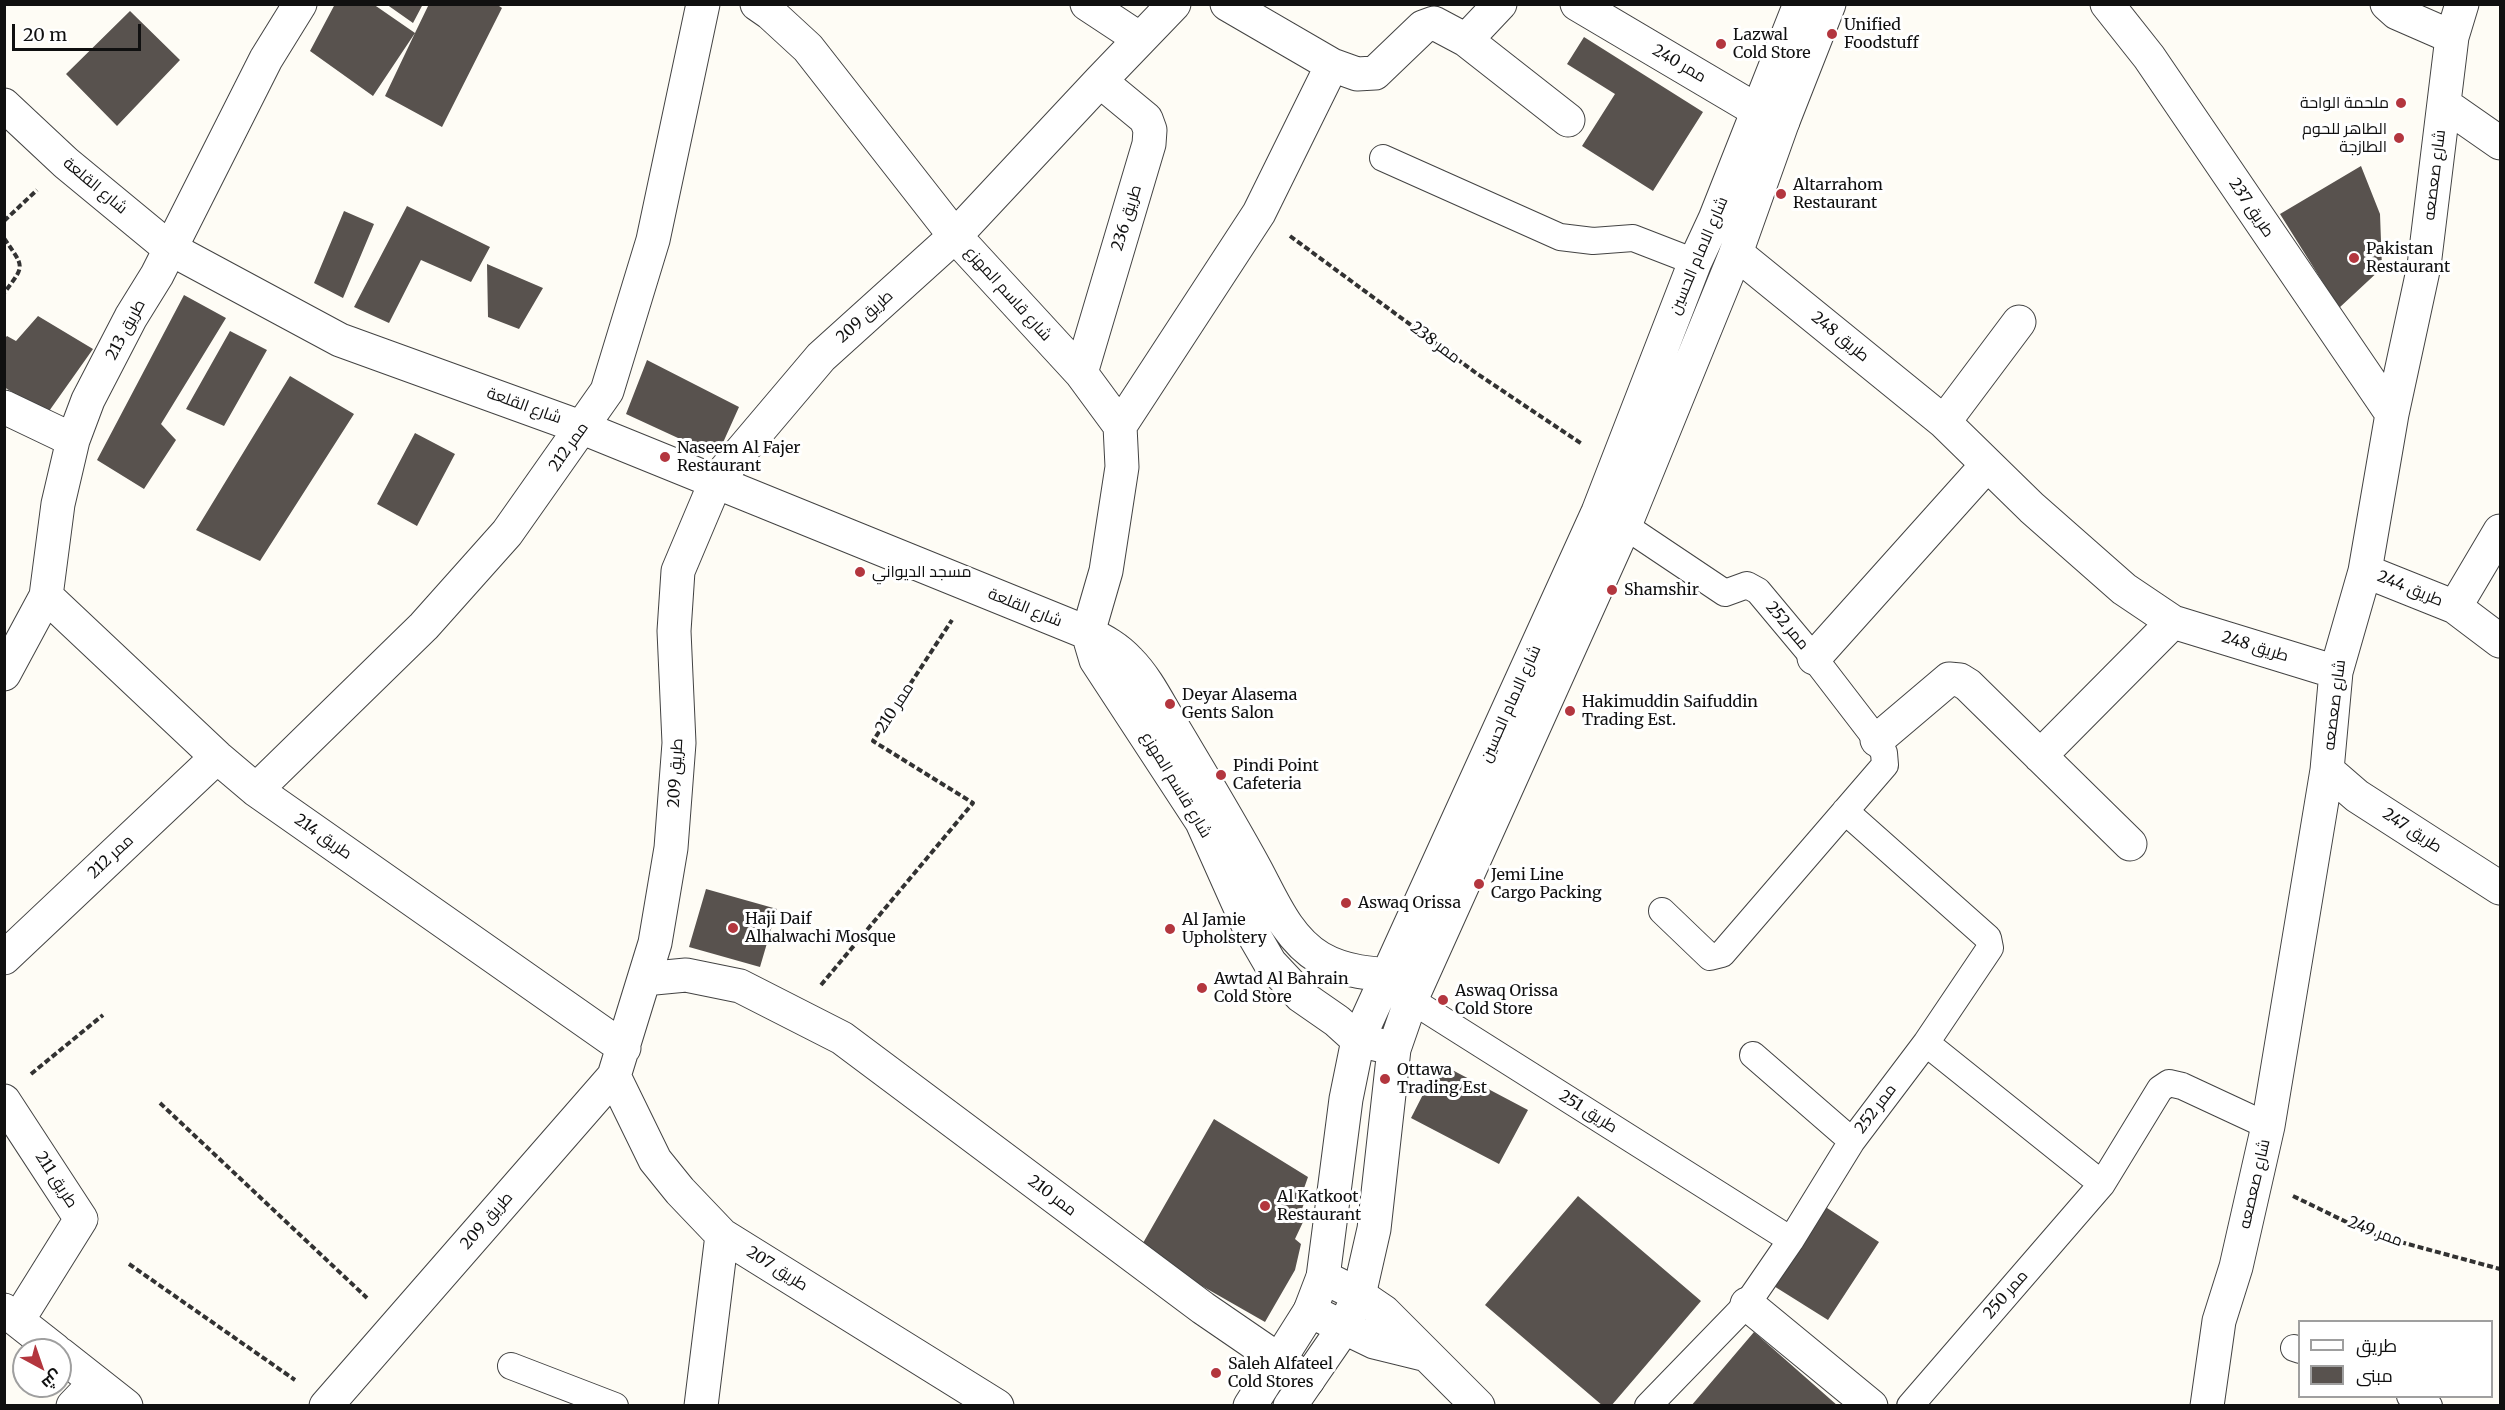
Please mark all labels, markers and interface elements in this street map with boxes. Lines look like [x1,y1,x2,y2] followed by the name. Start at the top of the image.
[15,12,144,50] scale bar
[1844,15,1919,53] place label: Unified Foodstuff
[23,23,67,46] text: 20 m
[1733,25,1811,63] place label: Lazwal Cold Store
[1825,27,1839,41] marker: Unified Foodstuff
[1714,37,1728,51] marker: Lazwal Cold Store
[1649,41,1709,87] street label: ممر 240
[2300,93,2389,113] place label: ملحمة الواحة
[2394,96,2408,110] marker: ملحمة الواحة
[2302,119,2387,157] place label: الطاهر للحوم الطازجة
[2420,129,2450,221] street label: شارع صعصعه
[2392,131,2406,145] marker: الطاهر للحوم الطازجة
[59,154,131,218] street label: شارع القلعة
[1793,175,1883,213] place label: Altarrahom Restaurant
[2224,175,2278,241] street label: طريق 237
[1108,183,1146,253] street label: طريق 236
[1774,187,1788,201] marker: Altarrahom Restaurant
[1666,194,1732,318] street label: شارع الامام الحسين
[2366,239,2450,277] place label: Pakistan Restaurant
[961,243,1055,345] street label: شارع قاسم المهزع
[2347,251,2361,265] marker: Pakistan Restaurant
[833,287,897,347] street label: طريق 209
[102,297,150,363] street label: طريق 213
[1807,308,1873,366] street label: طريق 248
[1406,318,1464,368] street label: ممر 238
[484,384,564,428] street label: شارع القلعة
[545,419,593,475] street label: ممر 212
[677,438,801,476] place label: Naseem Al Fajer Restaurant
[658,450,672,464] marker: Naseem Al Fajer Restaurant
[872,562,972,582] place label: مسجد الديواني
[853,565,867,579] marker: مسجد الديواني
[2374,567,2446,611] street label: طريق 244
[1624,580,1699,600] place label: Shamshir
[1605,583,1619,597] marker: Shamshir
[985,584,1065,632] street label: شارع القلعة
[1761,598,1813,654] street label: ممر 252
[2219,628,2291,666] street label: طريق 248
[1477,642,1545,766] street label: شارع الامام الحسين
[2320,659,2350,751] street label: شارع صعصعه
[872,680,918,736] street label: ممر 210
[1182,685,1297,723] place label: Deyar Alasema Gents Salon
[1582,692,1758,730] place label: Hakimuddin Saifuddin Trading Est.
[1163,697,1177,711] marker: Deyar Alasema Gents Salon
[1563,704,1577,718] marker: Hakimuddin Saifuddin Trading Est.
[1137,728,1215,842] street label: شارع قاسم المهزع
[665,738,687,808] street label: طريق 209
[1233,756,1319,794] place label: Pindi Point Cafeteria
[1214,768,1228,782] marker: Pindi Point Cafeteria
[2379,805,2445,857] street label: طريق 247
[291,810,355,864] street label: طريق 214
[84,831,138,883] street label: ممر 212
[1491,865,1602,903] place label: Jemi Line Cargo Packing
[1472,877,1486,891] marker: Jemi Line Cargo Packing
[1358,893,1461,913] place label: Aswaq Orissa
[1339,896,1353,910] marker: Aswaq Orissa
[745,909,896,947] place label: Haji Daif Alhalwachi Mosque
[1182,910,1267,948] place label: Al Jamie Upholstery
[726,921,740,935] marker: Haji Daif Alhalwachi Mosque
[1163,922,1177,936] marker: Al Jamie Upholstery
[1214,969,1349,1007] place label: Awtad Al Bahrain Cold Store
[1195,981,1209,995] marker: Awtad Al Bahrain Cold Store
[1455,981,1558,1019] place label: Aswaq Orissa Cold Store
[1436,993,1450,1007] marker: Aswaq Orissa Cold Store
[1397,1060,1487,1098] place label: Ottawa Trading Est
[1378,1072,1392,1086] marker: Ottawa Trading Est
[1851,1081,1901,1137] street label: ممر 252
[1555,1087,1621,1137] street label: طريق 251
[2235,1137,2275,1231] street label: شارع صعصعه
[31,1148,81,1212] street label: طريق 211
[1024,1172,1080,1220] street label: ممر 210
[1277,1187,1361,1225] place label: Al Katkoot Restaurant
[457,1188,517,1254] street label: طريق 209
[1258,1199,1272,1213] marker: Al Katkoot Restaurant
[2345,1213,2405,1251] street label: ممر 249
[743,1243,811,1295] street label: طريق 207
[1980,1267,2032,1323] street label: ممر 250
[2298,1320,2493,1398] legend
[2356,1334,2397,1357] text: طريق
[12,1338,72,1398] north arrow
[1228,1354,1333,1392] place label: Saleh Alfateel Cold Stores
[2356,1364,2393,1387] text: مبنى
[38,1366,67,1395] text: ش
[1209,1366,1223,1380] marker: Saleh Alfateel Cold Stores

